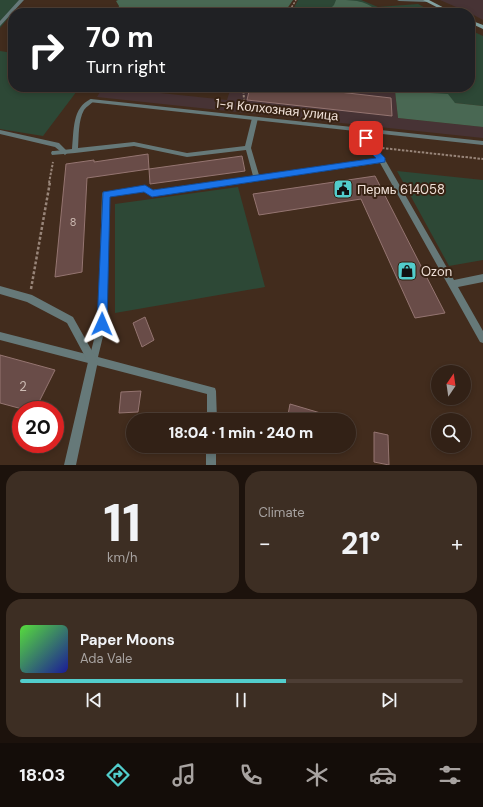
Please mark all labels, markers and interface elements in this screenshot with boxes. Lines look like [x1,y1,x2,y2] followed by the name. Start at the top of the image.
[86,19,154,56] text: 70 m
[20,24,72,76] icon: right
[86,55,166,79] text: Turn right
[215,95,340,124] street label: 1-я Колхозная улица
[349,121,383,155] pin
[355,127,377,149] icon: arrive
[332,178,354,200] public building icon: Пермь 614058
[357,181,445,198] place label: Пермь 614058
[70,215,76,229] house number: 8
[396,260,418,282] shop icon: Ozon
[421,263,452,280] place label: Ozon
[81,303,123,345] position arrow
[431,365,471,405] north arrow
[431,365,471,453] map controls
[19,378,27,395] house number: 2
[12,401,64,453] speed limit sign: 20
[431,413,471,453] button: search
[169,423,313,443] text: 18:04 · 1 min · 240 m
[103,489,141,557] text: 11
[259,504,305,521] text: Climate
[341,524,380,563] text: 21°
[259,529,271,558] text: −
[451,529,463,558] text: +
[107,549,138,566] text: km/h
[80,630,175,650] text: Paper Moons
[80,650,132,667] text: Ada Vale
[83,689,105,711] icon: previous
[230,689,252,711] icon: pause
[378,689,400,711] icon: next
[104,761,132,789] icon: directions
[170,761,198,789] icon: music
[237,761,265,789] icon: phone
[303,761,331,789] icon: climate
[369,761,397,789] icon: car
[436,761,464,789] icon: filters
[19,763,65,787] text: 18:03

